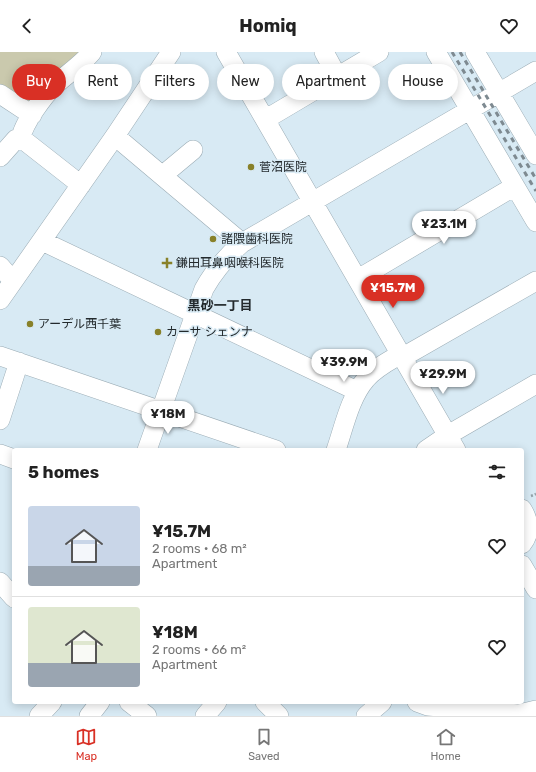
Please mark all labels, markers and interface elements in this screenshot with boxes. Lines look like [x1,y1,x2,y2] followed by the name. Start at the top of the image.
[16,15,38,37] icon: back
[239,15,297,37] text: Homiq
[498,15,520,37] icon: heart
[12,64,66,100] chip: Buy
[74,64,132,100] chip: Rent
[140,64,209,100] chip: Filters
[217,64,274,100] chip: New
[282,64,380,100] chip: Apartment
[388,64,458,100] chip: House
[259,160,307,174] place label: 菅沼医院
[246,162,256,172] marker: 菅沼医院
[411,211,477,245] pin: ¥23.1M
[421,216,467,231] text: ¥23.1M
[221,232,293,246] place label: 諸隈歯科医院
[208,234,218,244] marker: 諸隈歯科医院
[176,256,284,270] place label: 鎌田耳鼻咽喉科医院
[161,257,173,269] marker: 鎌田耳鼻咽喉科医院
[360,275,426,309] pin: ¥15.7M
[370,280,416,295] text: ¥15.7M
[187,298,253,313] district label: 黒砂一丁目
[38,317,121,331] place label: アーデル西千葉
[25,319,35,329] marker: アーデル西千葉
[166,325,253,339] place label: カーサ シェンナ
[153,327,163,337] marker: カーサ シェンナ
[311,349,377,383] pin: ¥39.9M
[320,354,368,369] text: ¥39.9M
[410,361,476,395] pin: ¥29.9M
[419,366,467,381] text: ¥29.9M
[144,401,192,435] pin: ¥18M
[151,406,185,421] text: ¥18M
[486,461,508,483] icon: filters
[28,462,99,482] text: 5 homes
[152,521,211,541] text: ¥15.7M
[60,522,108,570] icon: home
[486,535,508,557] icon: heart
[152,541,247,556] text: 2 rooms · 68 m²
[152,556,217,571] text: Apartment
[152,622,198,642] text: ¥18M
[60,623,108,671] icon: home
[486,636,508,658] icon: heart
[152,642,246,657] text: 2 rooms · 66 m²
[152,657,217,672] text: Apartment
[75,726,97,763] tab: Map
[248,726,280,763] tab: Saved
[430,726,461,763] tab: Home

